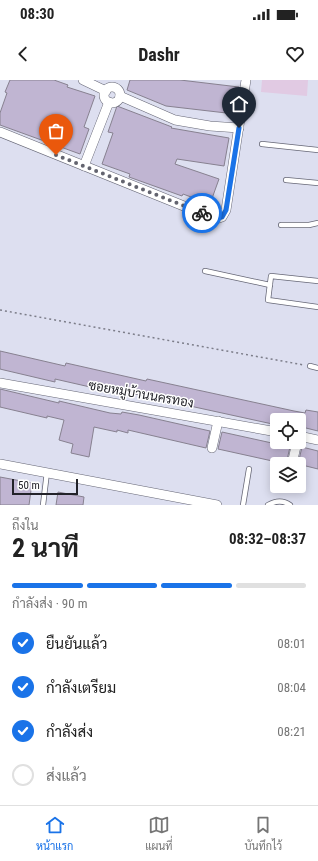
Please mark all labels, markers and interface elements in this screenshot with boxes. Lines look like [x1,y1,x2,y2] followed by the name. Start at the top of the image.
[20,5,54,23] text: 08:30
[12,43,34,65] icon: back
[284,43,306,65] icon: heart
[138,44,180,65] text: Dashr
[222,87,256,128] pin
[228,93,250,115] icon: home
[39,114,73,155] pin
[45,120,67,142] icon: bag
[182,193,222,233] courier
[191,202,213,224] icon: bike
[87,375,195,413] street label: ซอยหมู่บ้านนครทอง
[270,413,306,493] map controls
[270,413,306,449] button: locate
[270,457,306,493] button: layers
[12,477,78,496] scale bar
[18,479,40,492] text: 50 m
[12,518,39,533] text: ถึงใน
[229,530,306,548] text: 08:32–08:37
[12,533,79,563] text: 2 นาที
[12,596,87,611] text: กำลังส่ง · 90 m
[12,632,34,654] icon: check
[46,635,107,653] text: ยืนยันแล้ว
[277,636,306,651] text: 08:01
[12,676,34,698] icon: check
[46,679,116,697] text: กำลังเตรียม
[277,680,306,695] text: 08:04
[12,720,34,742] icon: check
[46,723,93,741] text: กำลังส่ง
[277,724,306,739] text: 08:21
[46,767,87,785] text: ส่งแล้ว
[36,814,73,853] tab: หน้าแรก
[145,814,173,853] tab: แผนที่
[244,814,282,853] tab: บันทึกไว้

